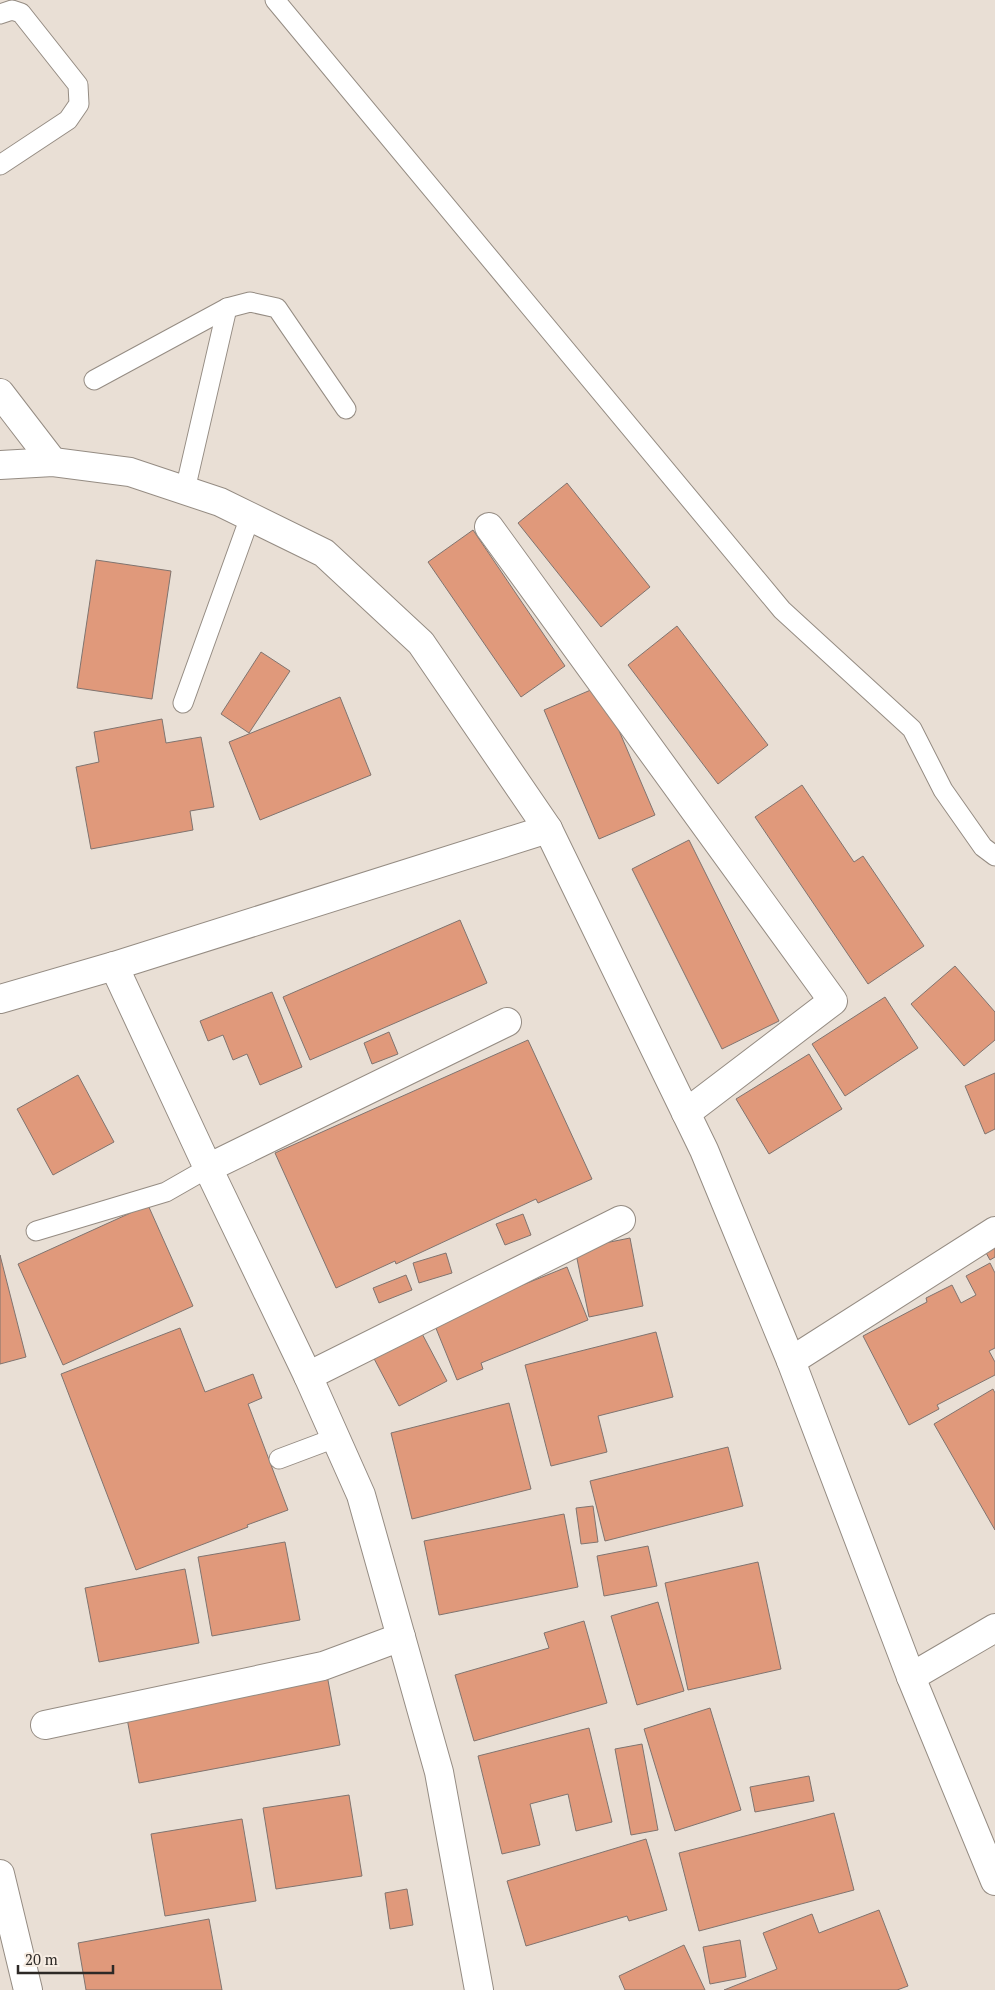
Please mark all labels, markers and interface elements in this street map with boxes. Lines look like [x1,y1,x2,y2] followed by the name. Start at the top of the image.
[18,1942,112,1974] scale bar
[25,1949,58,1969] text: 20 m

